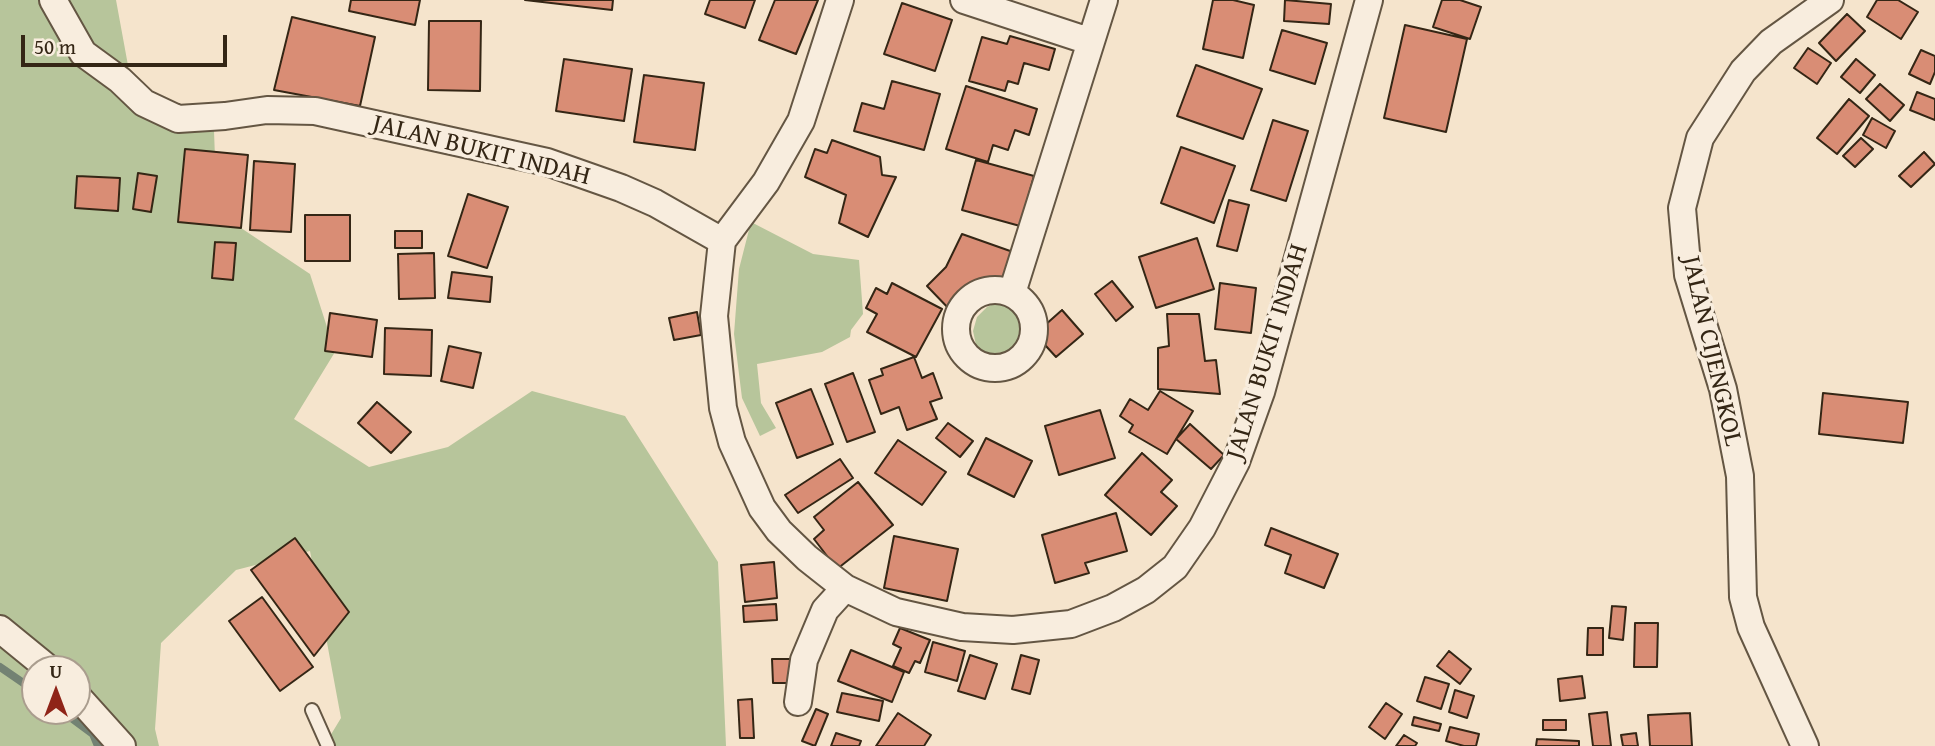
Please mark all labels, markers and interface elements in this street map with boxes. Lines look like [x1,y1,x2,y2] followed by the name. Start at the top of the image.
[24,21,231,65] scale bar
[34,31,76,62] text: 50 m
[369,109,593,193] street label: JALAN BUKIT INDAH
[1220,240,1316,464] street label: JALAN BUKIT INDAH
[1674,253,1748,449] street label: JALAN CIJENGKOL
[21,655,91,725] north arrow
[50,657,62,685] text: U

